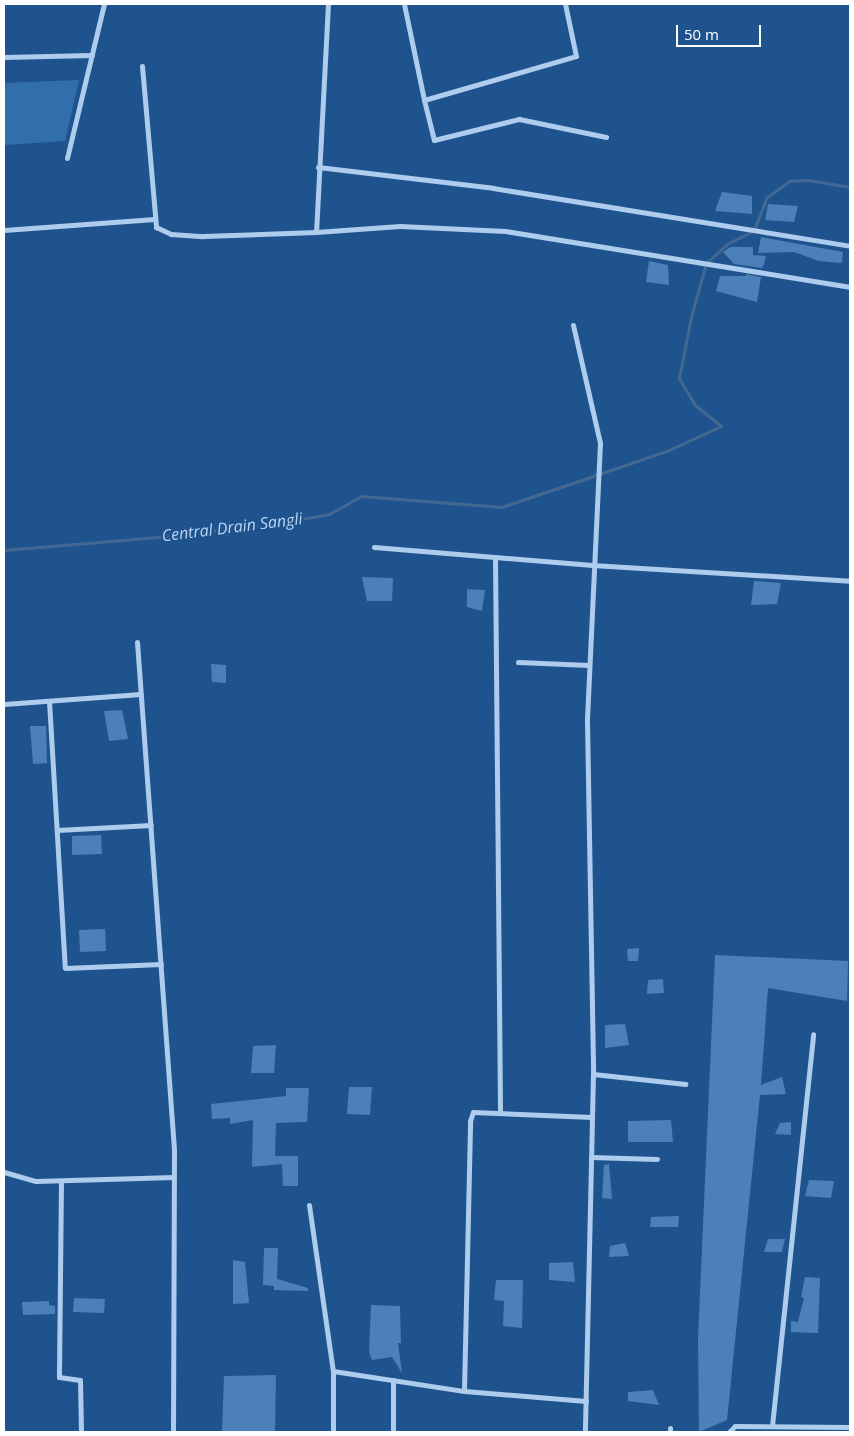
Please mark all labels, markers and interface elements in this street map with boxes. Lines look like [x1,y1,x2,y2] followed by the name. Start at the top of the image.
[679,15,764,47] scale bar
[684,24,719,44] text: 50 m
[161,509,303,545] water label: Central Drain Sangli

